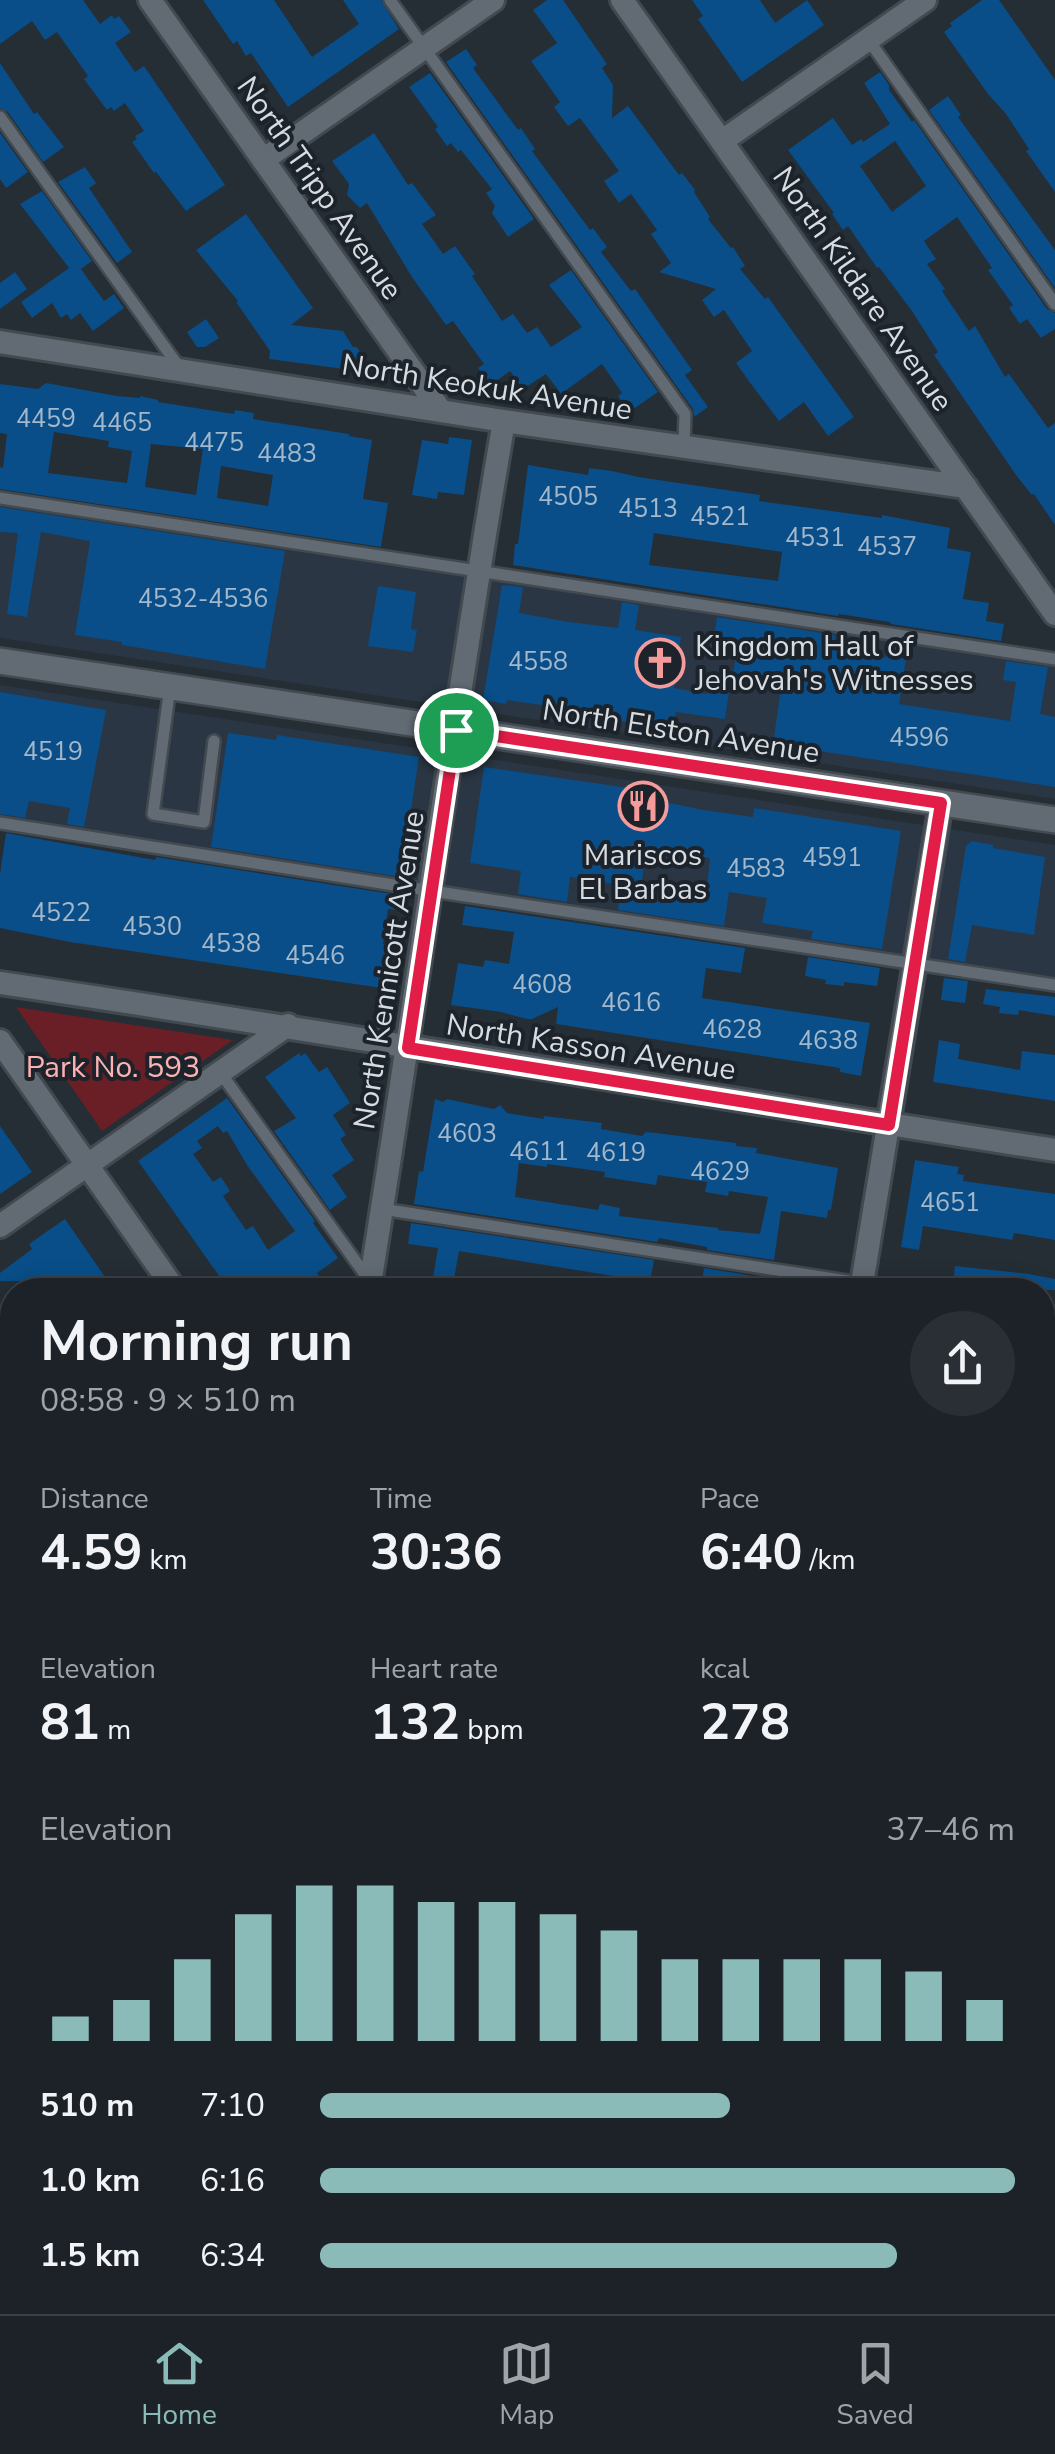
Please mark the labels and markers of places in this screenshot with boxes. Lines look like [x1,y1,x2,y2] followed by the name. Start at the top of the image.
[694,626,974,701] place label: Kingdom Hall of Jehovah's Witnesses
[634,637,686,689] church icon: Kingdom Hall of Jehovah's Witnesses
[414,688,499,773] pin
[617,780,669,832] restaurant icon: Mariscos El Barbas
[579,835,707,910] place label: Mariscos El Barbas

